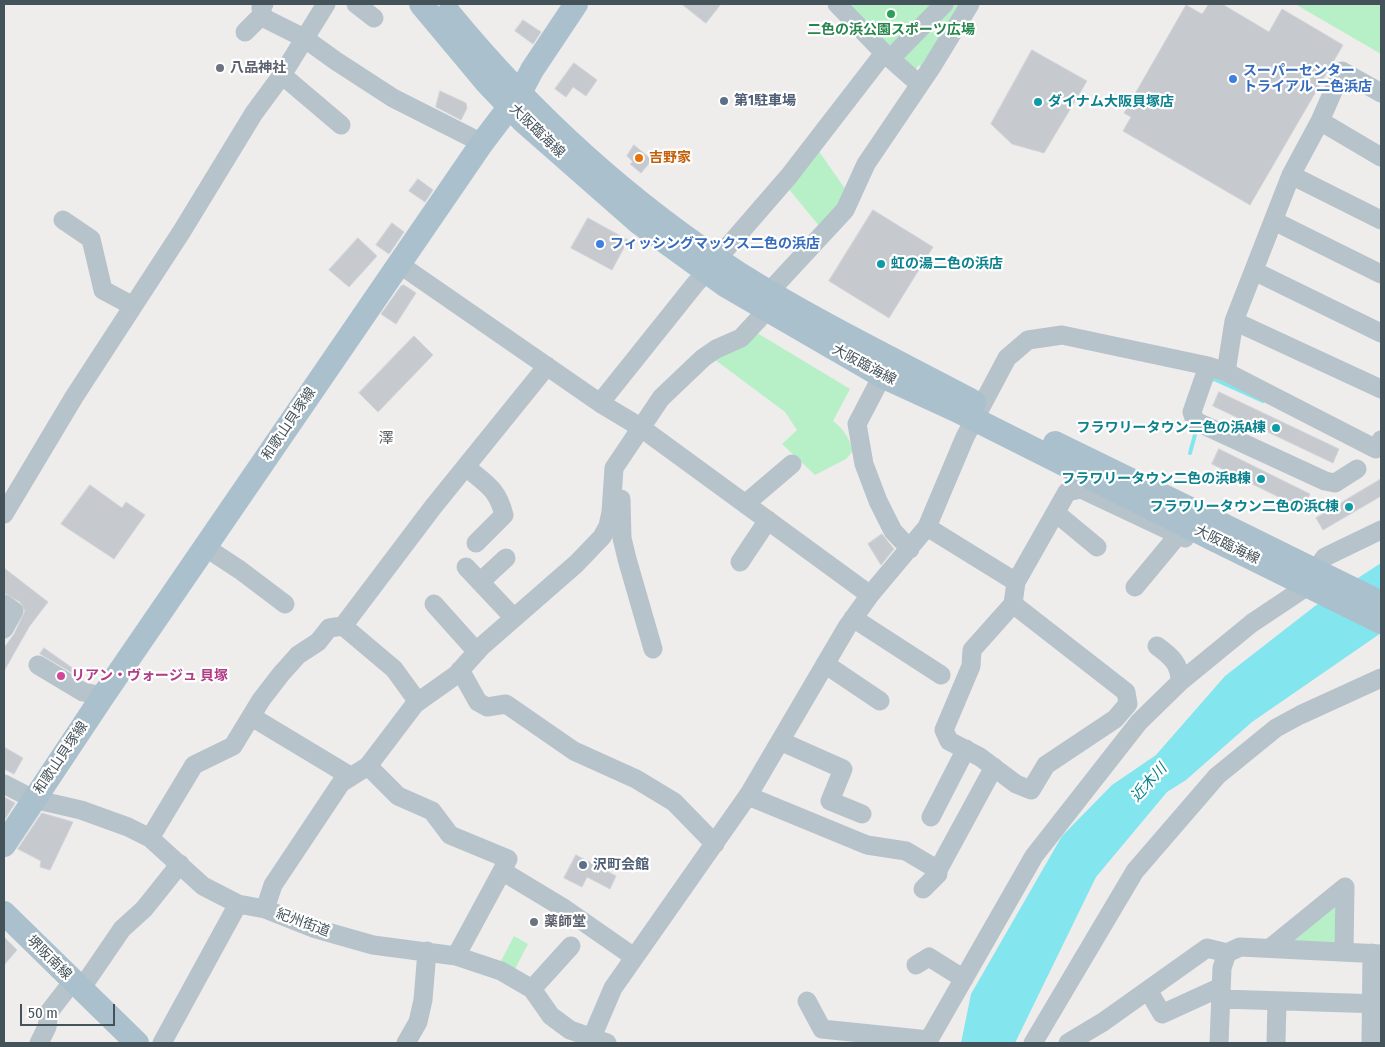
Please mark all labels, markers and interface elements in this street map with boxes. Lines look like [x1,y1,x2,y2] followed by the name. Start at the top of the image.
[885,8,897,20] marker: 二色の浜公園スポーツ広場
[807,22,975,38] place label: 二色の浜公園スポーツ広場
[230,60,286,76] place label: 八品神社
[214,62,226,74] marker: 八品神社
[1243,63,1372,95] place label: スーパーセンター トライアル 二色浜店
[1227,73,1239,85] marker: スーパーセンター トライアル 二色浜店
[734,93,796,109] place label: 第1駐車場
[1048,94,1174,110] place label: ダイナム大阪貝塚店
[718,95,730,107] marker: 第1駐車場
[1032,96,1044,108] marker: ダイナム大阪貝塚店
[506,101,568,161] street label: 大阪臨海線
[649,150,691,166] place label: 吉野家
[633,152,645,164] marker: 吉野家
[610,236,820,252] place label: フィッシングマックス二色の浜店
[594,238,606,250] marker: フィッシングマックス二色の浜店
[891,256,1003,272] place label: 虹の湯二色の浜店
[875,258,887,270] marker: 虹の湯二色の浜店
[829,341,899,389] street label: 大阪臨海線
[259,384,319,464] street label: 和歌山貝塚線
[1076,420,1266,436] place label: フラワリータウン二色の浜A棟
[1270,422,1282,434] marker: フラワリータウン二色の浜A棟
[379,430,393,448] district label: 澤
[1061,471,1251,487] place label: フラワリータウン二色の浜B棟
[1255,473,1267,485] marker: フラワリータウン二色の浜B棟
[1150,499,1339,515] place label: フラワリータウン二色の浜C棟
[1343,501,1355,513] marker: フラワリータウン二色の浜C棟
[1192,522,1262,568] street label: 大阪臨海線
[71,668,228,684] place label: リアン・ヴォージュ 貝塚
[55,670,67,682] marker: リアン・ヴォージュ 貝塚
[31,718,91,798] street label: 和歌山貝塚線
[1127,760,1171,806] water label: 近木川
[593,857,649,873] place label: 沢町会館
[577,859,589,871] marker: 沢町会館
[274,906,332,940] street label: 紀州街道
[544,914,586,930] place label: 薬師堂
[528,916,540,928] marker: 薬師堂
[23,933,75,983] street label: 堺阪南線
[22,994,118,1026] scale bar
[28,1004,58,1022] text: 50 m

